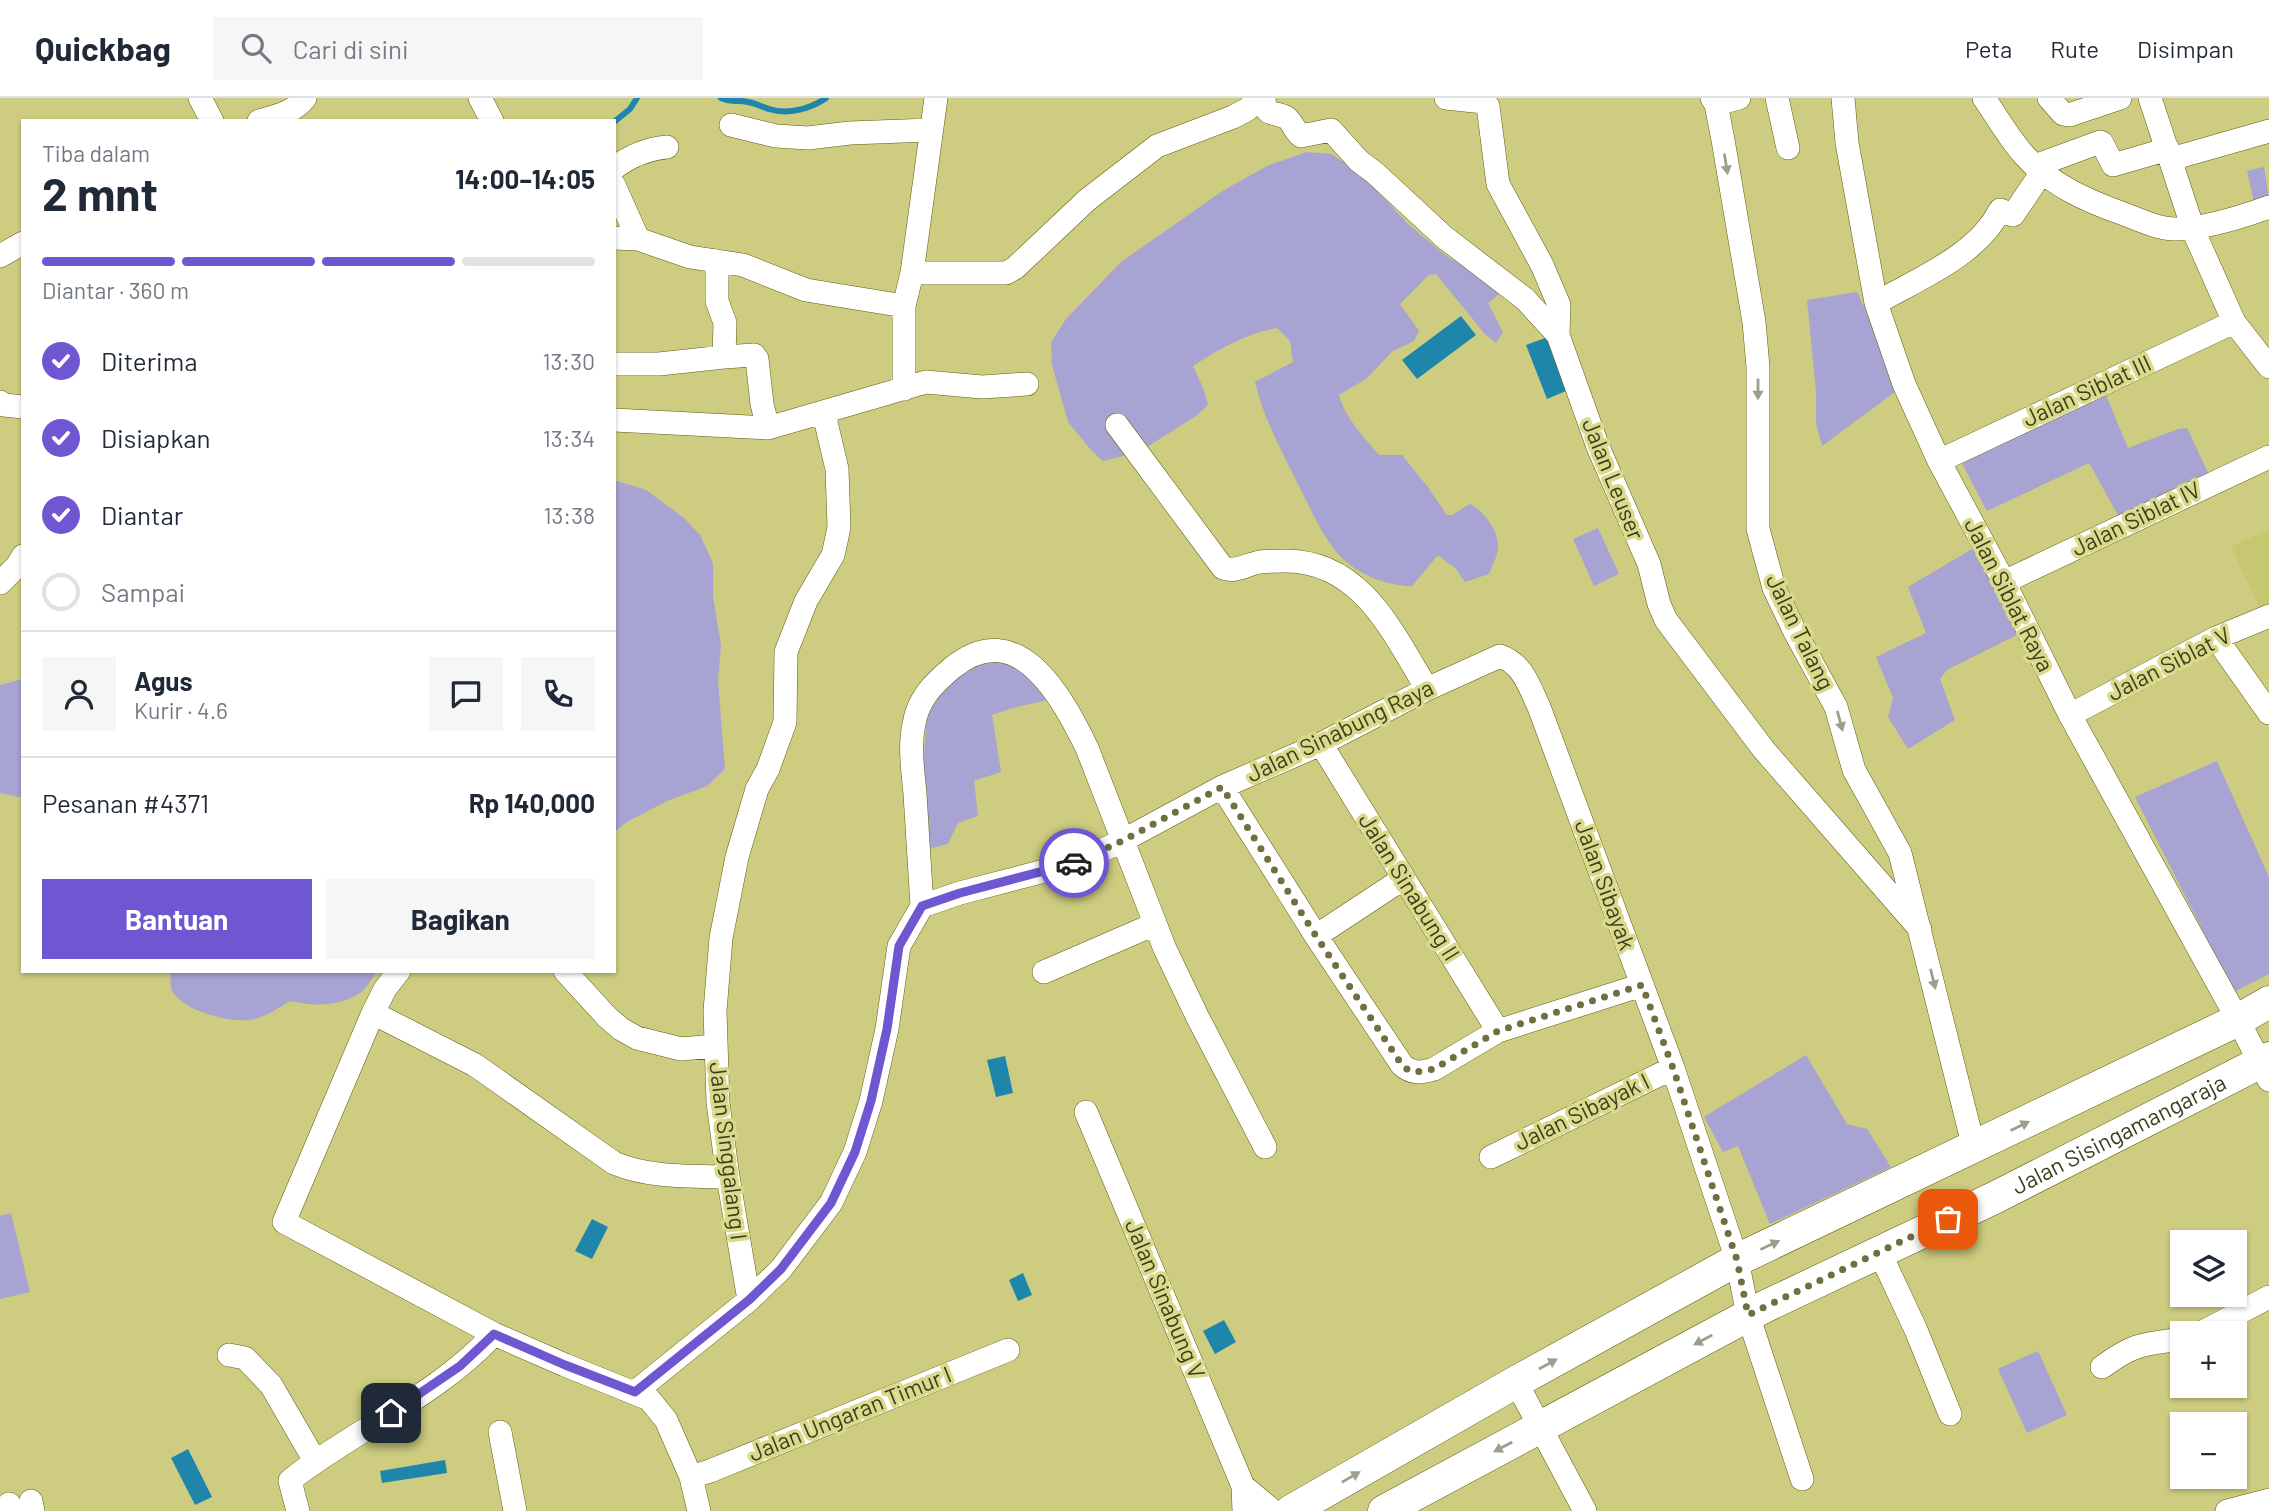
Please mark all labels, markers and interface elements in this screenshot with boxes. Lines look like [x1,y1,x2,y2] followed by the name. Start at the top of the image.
[213,17,703,80] search box
[35,28,171,68] text: Quickbag
[237,29,275,67] icon: search
[293,33,409,64] text: Cari di sini
[1965,34,2012,63] text: Peta
[2050,34,2099,63] text: Rute
[2137,34,2234,63] text: Disimpan
[42,139,150,167] text: Tiba dalam
[1721,153,1732,175] one-way arrow
[455,163,595,194] text: 14:00–14:05
[42,165,158,220] text: 2 mnt
[42,276,189,304] text: Diantar · 360 m
[42,342,80,380] icon: check
[101,345,198,376] text: Diterima
[542,347,595,375] text: 13:30
[2018,348,2155,432] street label: Jalan Siblat III
[1752,378,1764,400] one-way arrow
[1577,414,1651,544] street label: Jalan Leuser
[42,419,80,457] icon: check
[101,422,211,453] text: Disiapkan
[543,424,595,452] text: 13:34
[2066,475,2205,561] street label: Jalan Siblat IV
[42,496,80,534] icon: check
[101,499,183,530] text: Diantar
[543,501,595,529] text: 13:38
[1959,513,2061,676] street label: Jalan Siblat Raya
[1761,569,1841,694] street label: Jalan Talang
[101,576,185,607] text: Sampai
[2102,620,2235,706] street label: Jalan Siblat V
[42,657,116,731] button: person
[429,657,503,731] button: chat
[521,657,595,731] button: phone
[134,665,193,696] text: Agus
[1242,673,1438,788] street label: Jalan Sinabung Raya
[134,696,228,724] text: Kurir · 4.6
[1835,710,1846,732] one-way arrow
[42,787,209,818] text: Pesanan #4371
[469,787,595,818] text: Rp 140,000
[1353,808,1466,965] street label: Jalan Sinabung II
[1569,816,1642,953] street label: Jalan Sibayak
[1039,828,1109,898] courier
[1055,844,1093,882] icon: car
[42,879,312,959] button: Bantuan
[326,879,595,959] button: Bagikan
[1927,968,1938,990] one-way arrow
[704,1060,754,1242] street label: Jalan Singgalang I
[1509,1066,1654,1156] street label: Jalan Sibayak I
[2007,1067,2230,1200] street label: Jalan Sisingamangaraja
[2010,1120,2030,1132] one-way arrow
[1918,1189,1978,1249] pin
[1929,1200,1967,1238] icon: bag
[1120,1215,1212,1382] street label: Jalan Sinabung V
[2170,1230,2247,1489] map controls
[2170,1230,2247,1307] button: layers
[1760,1239,1780,1250] one-way arrow
[2170,1321,2247,1398] button: +
[1693,1333,1713,1345] one-way arrow
[1539,1359,1559,1371] one-way arrow
[744,1360,955,1467] street label: Jalan Ungaran Timur I
[361,1383,421,1443] pin
[372,1394,410,1432] icon: home
[2170,1412,2247,1489] button: −
[1493,1441,1513,1453] one-way arrow
[1341,1471,1360,1483] one-way arrow

